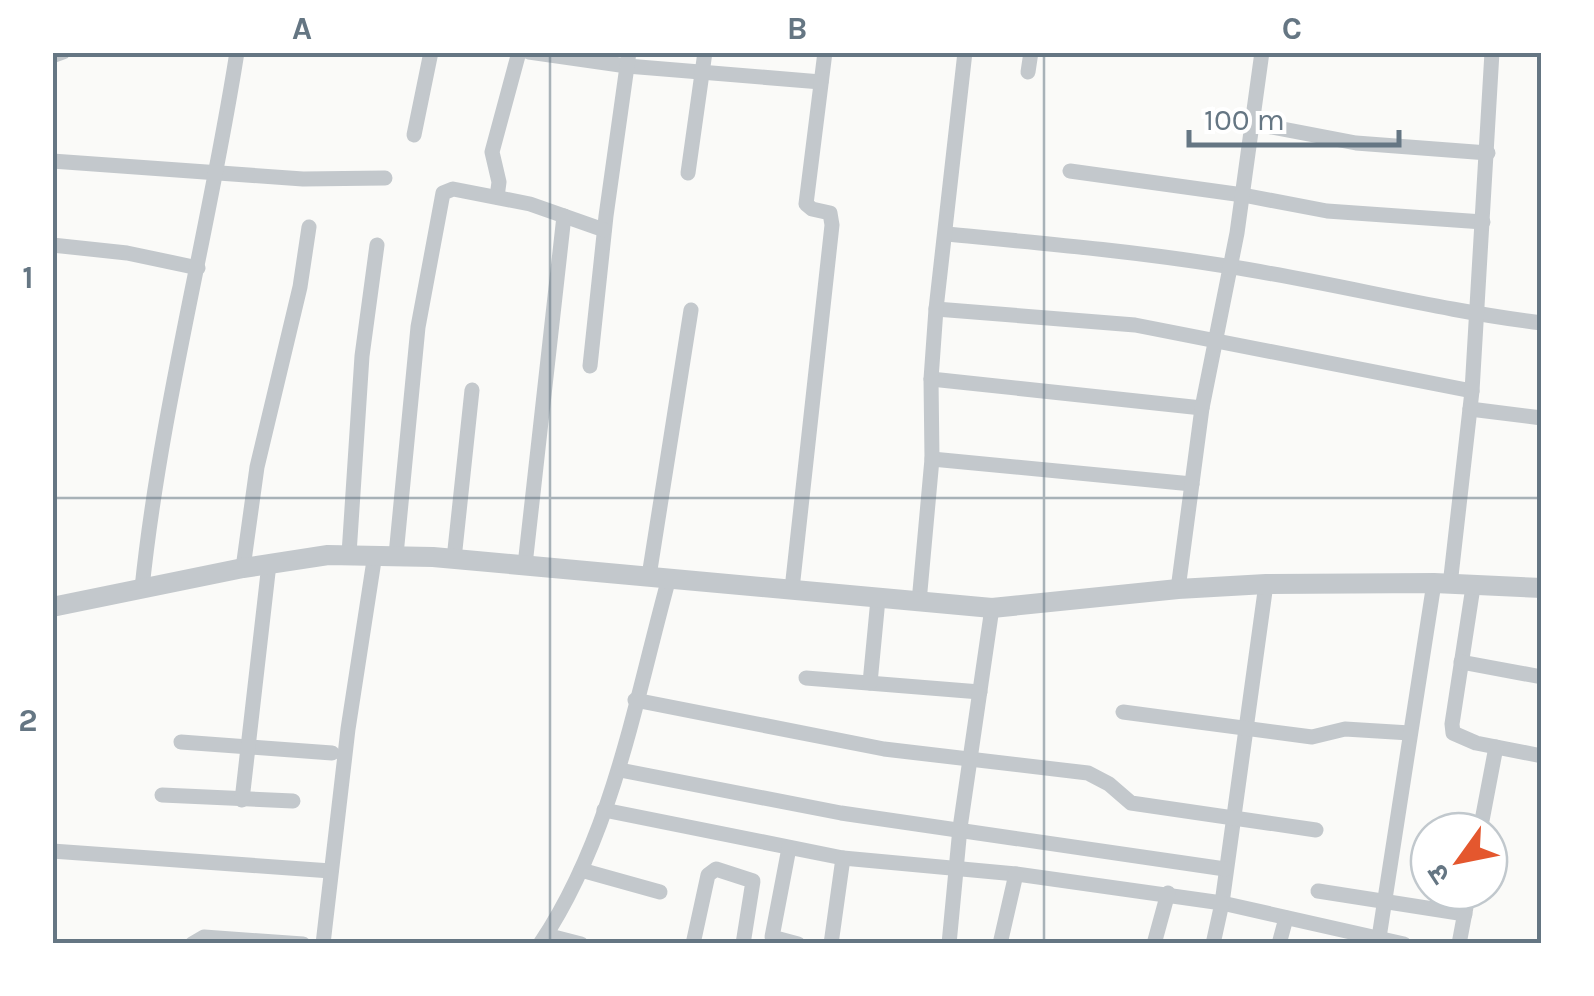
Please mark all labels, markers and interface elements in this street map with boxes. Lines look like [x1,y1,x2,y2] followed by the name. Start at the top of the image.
[292,10,312,47] text: A
[787,10,807,47] text: B
[1282,10,1302,47] text: C
[1189,85,1399,147] scale bar
[1204,102,1285,138] text: 100 m
[22,259,34,296] text: 1
[18,702,38,739] text: 2
[1409,811,1509,911] north arrow
[1420,858,1457,890] text: उ

